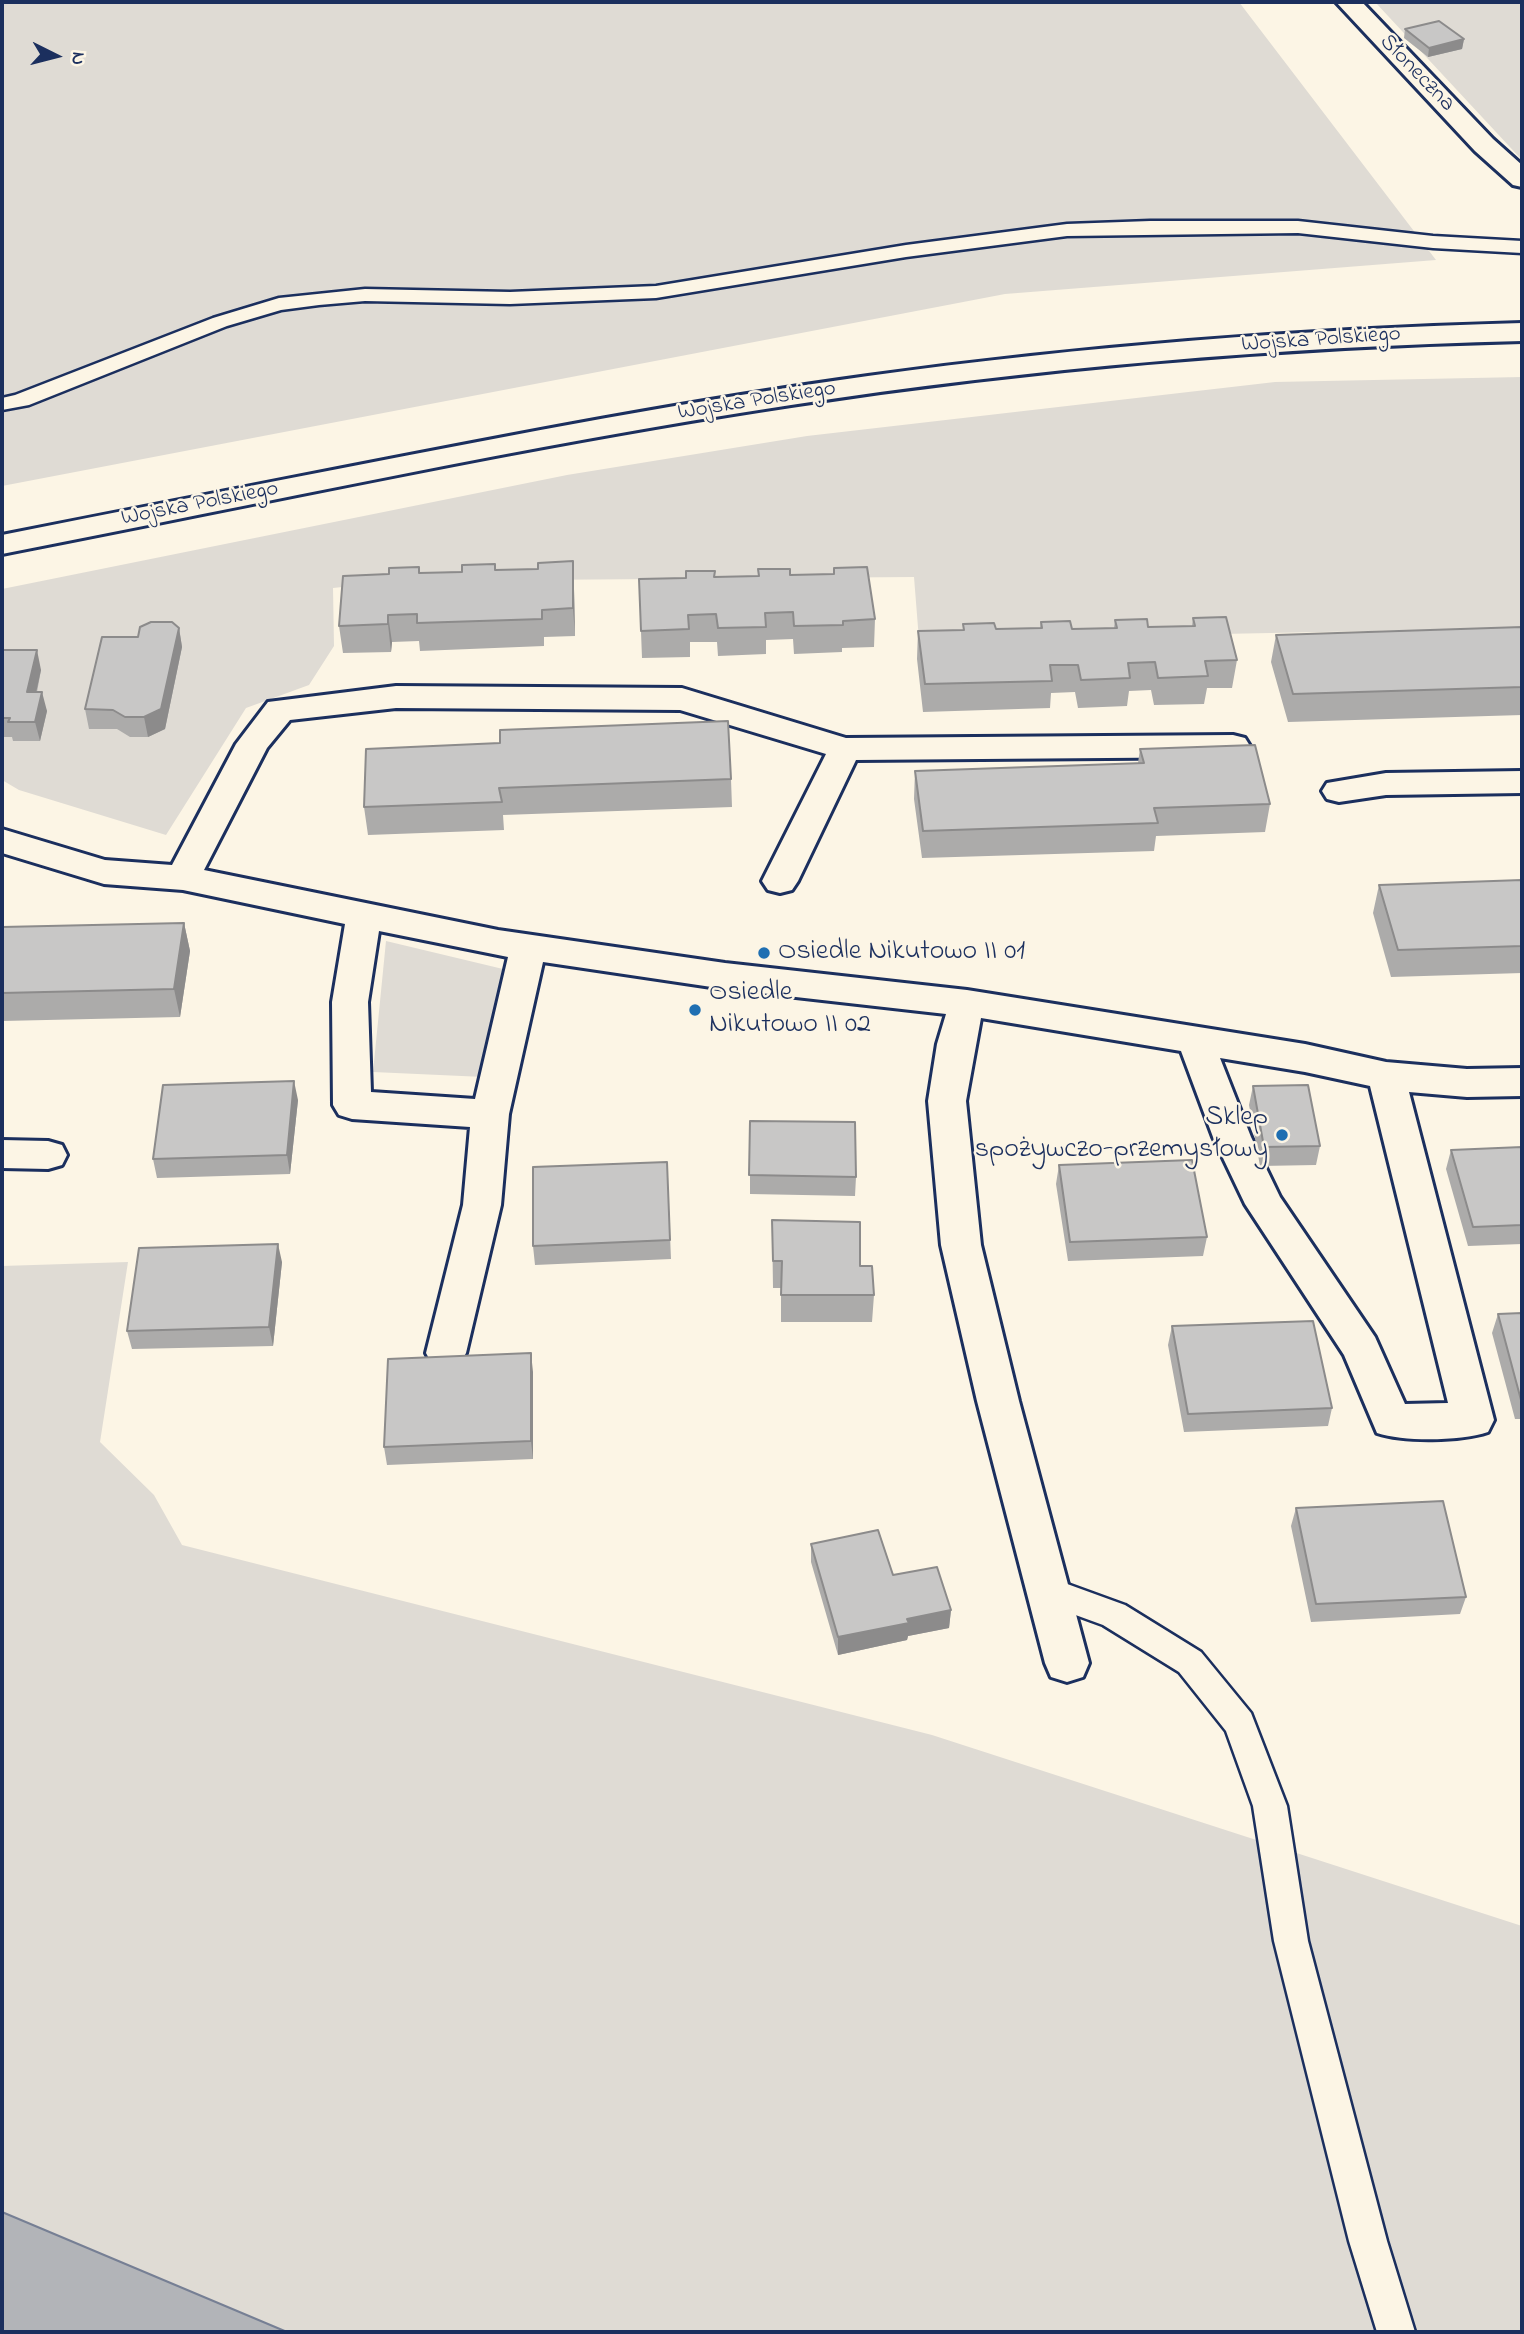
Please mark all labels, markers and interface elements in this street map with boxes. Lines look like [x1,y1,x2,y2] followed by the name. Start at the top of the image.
[21,21,91,91] north arrow
[1372,29,1460,119] street label: Słoneczna
[63,50,91,66] text: N
[1240,322,1402,360] street label: Wojska Polskiego
[676,376,838,428] street label: Wojska Polskiego
[119,476,281,534] street label: Wojska Polskiego
[778,936,1025,970] place label: Osiedle Nikutowo II 01
[756,945,772,961] marker: Osiedle Nikutowo II 01
[709,977,871,1043] place label: Osiedle Nikutowo II 02
[687,1002,703,1018] marker: Osiedle Nikutowo II 02
[975,1102,1268,1168] place label: Sklep spożywczo-przemysłowy
[1274,1127,1290,1143] marker: Sklep spożywczo-przemysłowy

